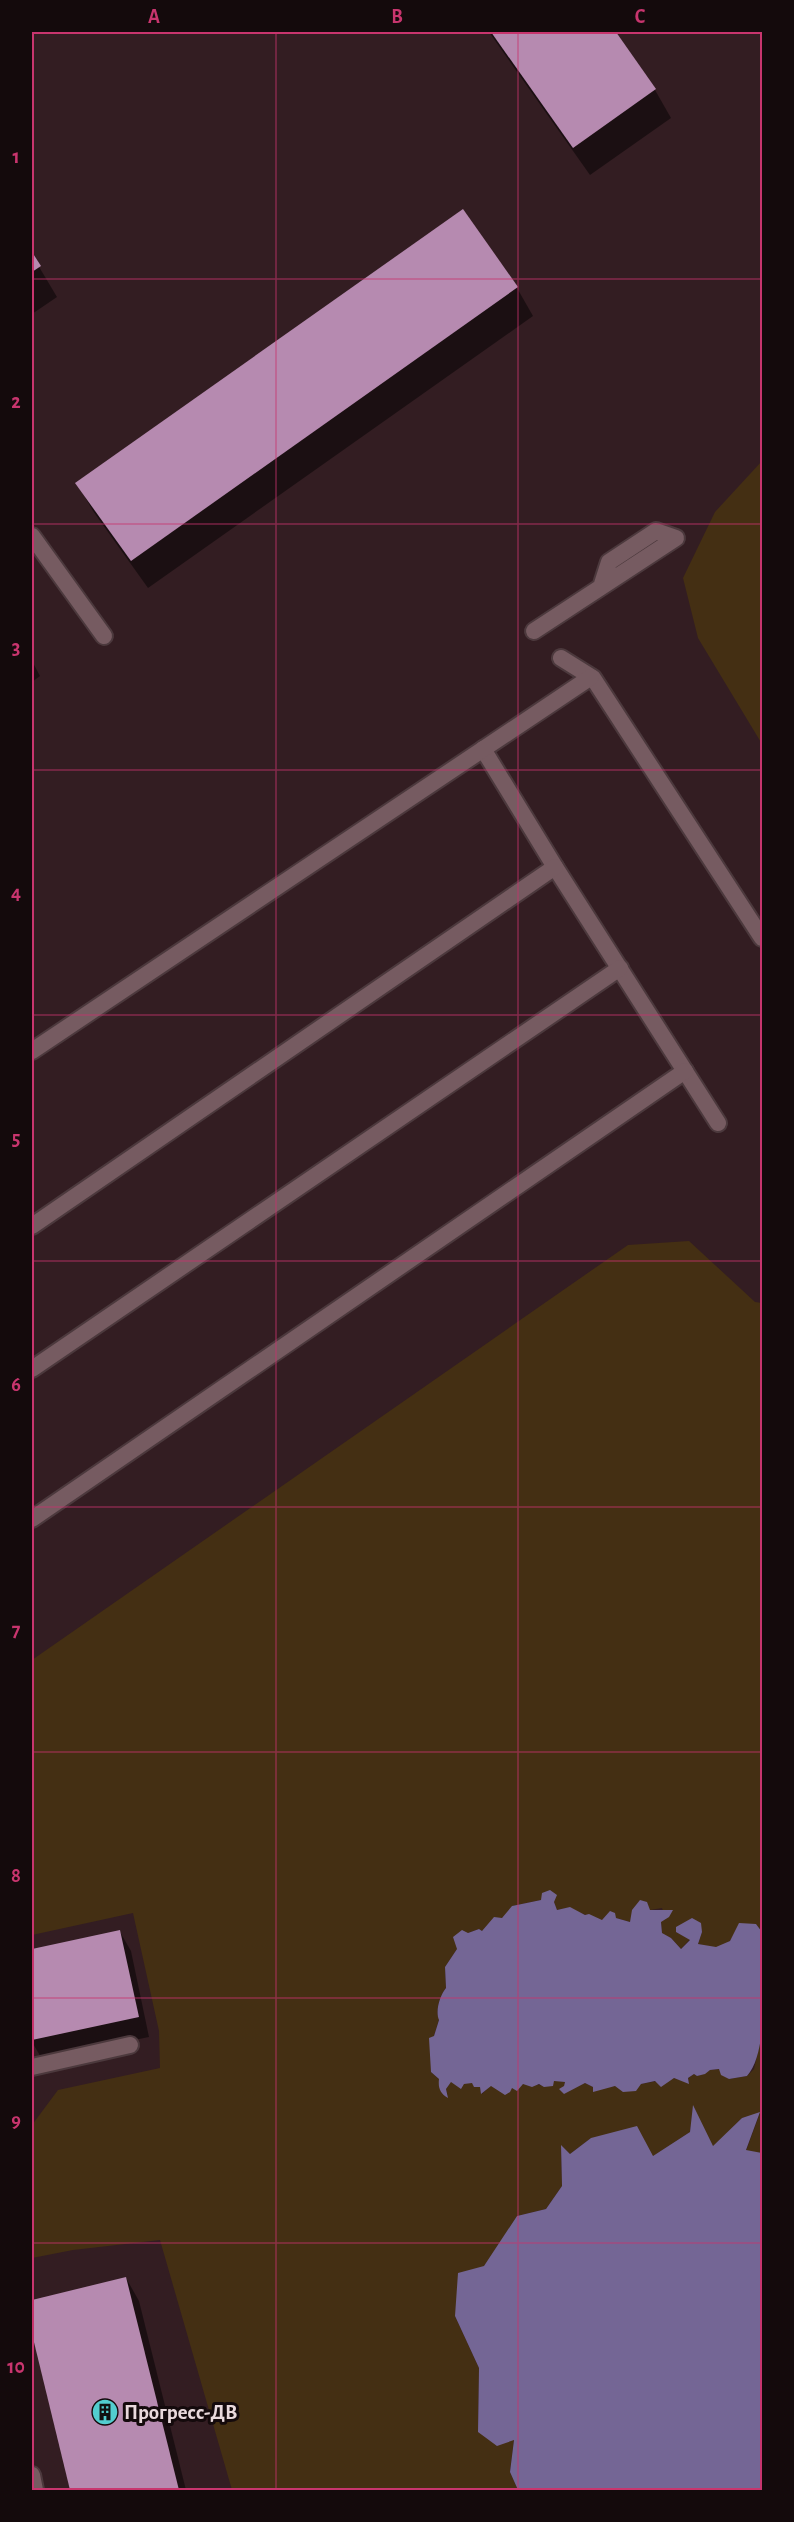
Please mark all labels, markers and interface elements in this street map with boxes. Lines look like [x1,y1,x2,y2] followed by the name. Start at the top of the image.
[148,7,160,27] text: A
[391,7,403,27] text: B
[635,7,646,27] text: C
[12,147,20,167] text: 1
[11,392,21,412] text: 2
[12,638,20,658] text: 3
[11,883,21,903] text: 4
[12,1129,20,1149] text: 5
[11,1375,21,1395] text: 6
[12,1620,21,1640] text: 7
[11,1866,21,1886] text: 8
[11,2111,21,2131] text: 9
[7,2357,25,2377] text: 10
[90,2397,120,2427] building icon: Прогресс-ДВ
[124,2402,237,2423] place label: Прогресс-ДВ

